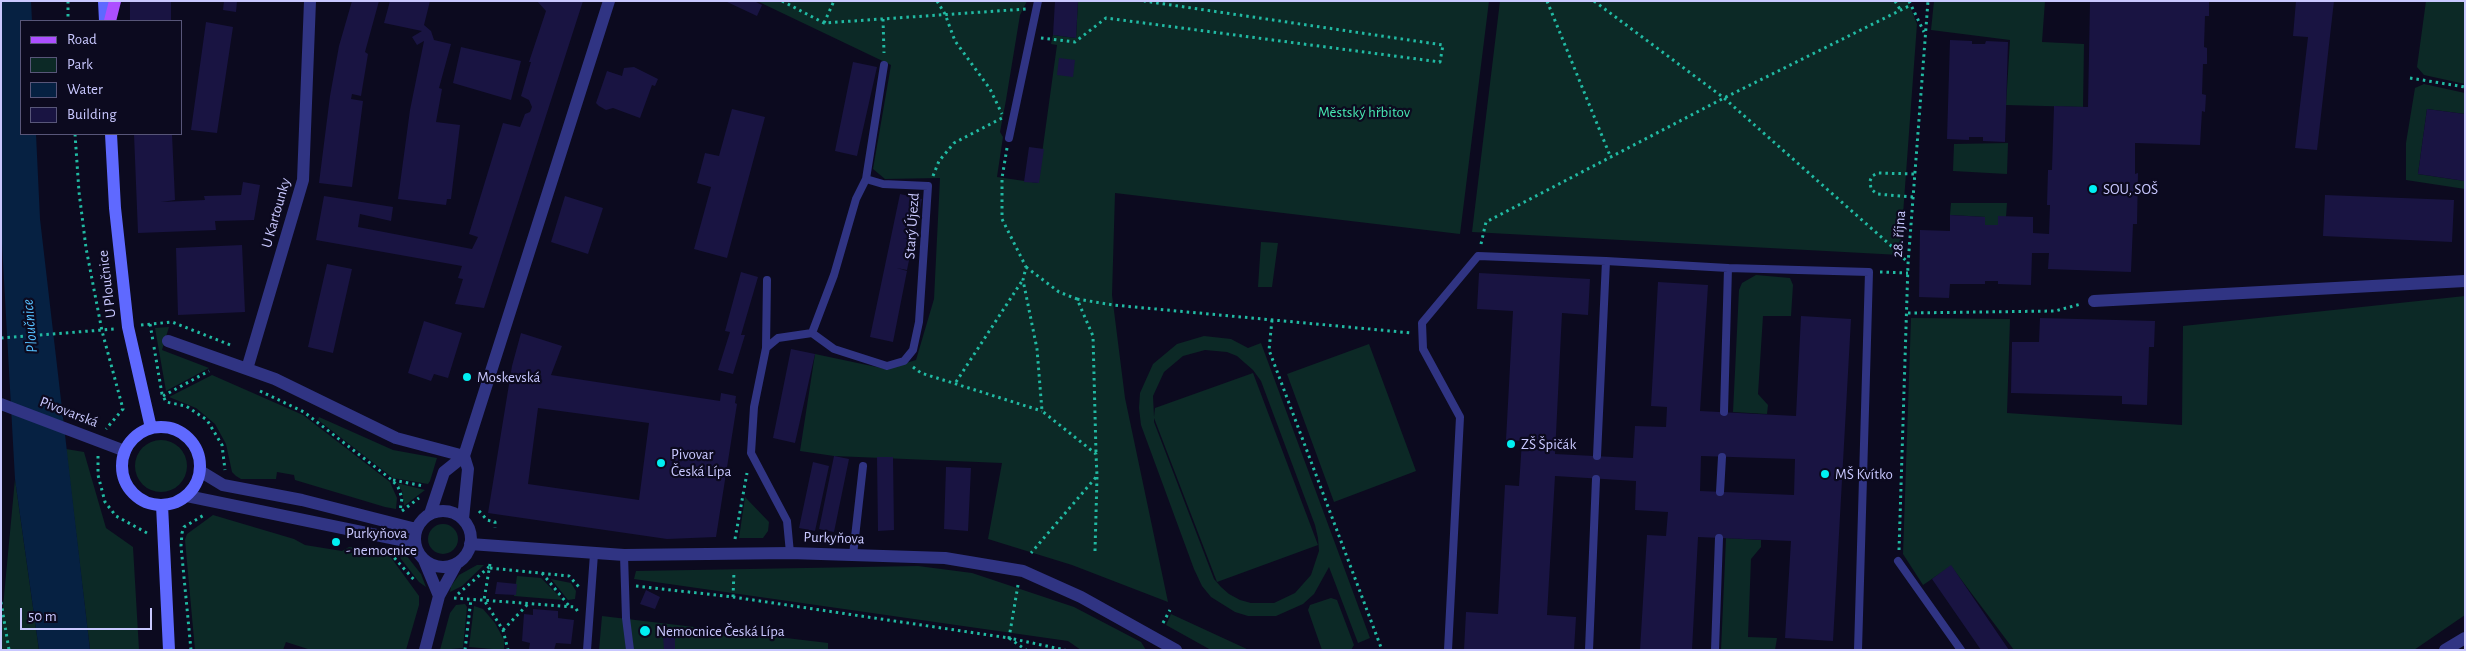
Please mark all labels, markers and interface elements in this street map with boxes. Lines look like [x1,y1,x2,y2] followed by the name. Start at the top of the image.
[20,20,182,135] legend
[67,32,97,47] text: Road
[67,57,93,72] text: Park
[67,82,103,97] text: Water
[1318,103,1410,121] park label: Městský hřbitov
[67,107,117,122] text: Building
[257,176,295,250] street label: U Kartounky
[2103,180,2158,198] place label: SOU, SOŠ
[2087,183,2099,195] marker: SOU, SOŠ
[901,192,923,260] street label: Starý Újezd
[1888,210,1910,258] street label: 28. října
[94,249,120,319] street label: U Ploučnice
[18,298,42,354] water label: Ploučnice
[477,368,540,386] place label: Moskevská
[461,371,473,383] marker: Moskevská
[37,393,101,431] street label: Pivovarská
[1521,435,1576,453] place label: ZŠ Špičák
[1505,438,1517,450] marker: ZŠ Špičák
[671,445,731,480] place label: Pivovar Česká Lípa
[655,457,667,469] marker: Pivovar Česká Lípa
[1835,465,1893,483] place label: MŠ Kvítko
[1819,468,1831,480] marker: MŠ Kvítko
[346,524,417,559] place label: Purkyňova - nemocnice
[803,528,865,548] street label: Purkyňova
[330,536,342,548] marker: Purkyňova - nemocnice
[22,598,155,630] scale bar
[28,609,57,624] text: 50 m
[656,622,785,640] place label: Nemocnice Česká Lípa
[638,624,652,638] marker: Nemocnice Česká Lípa

